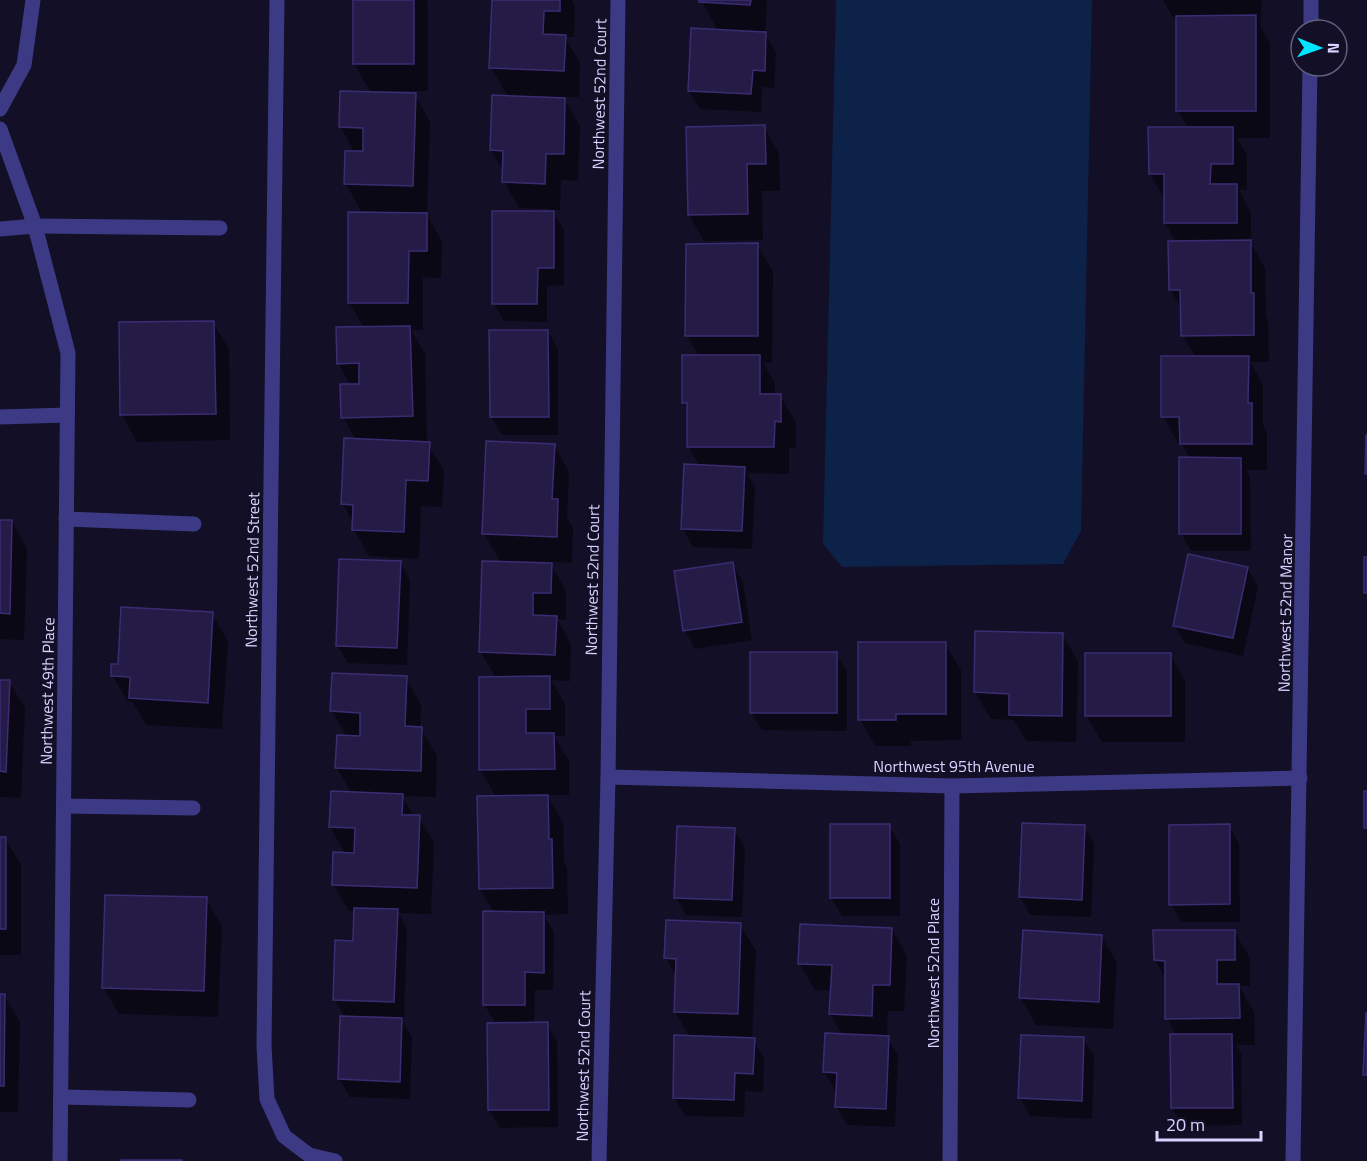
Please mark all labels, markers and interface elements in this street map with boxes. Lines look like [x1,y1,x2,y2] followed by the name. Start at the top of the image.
[586,18,612,170] street label: Northwest 52nd Court
[1289,18,1349,78] north arrow
[1322,43,1346,54] text: N
[239,492,265,648] street label: Northwest 52nd Street
[579,504,605,656] street label: Northwest 52nd Court
[1272,533,1298,692] street label: Northwest 52nd Manor
[34,617,60,765] street label: Northwest 49th Place
[873,754,1035,778] street label: Northwest 95th Avenue
[921,898,945,1048] street label: Northwest 52nd Place
[570,990,596,1142] street label: Northwest 52nd Court
[1157,1104,1260,1142] scale bar
[1166,1111,1205,1138] text: 20 m

